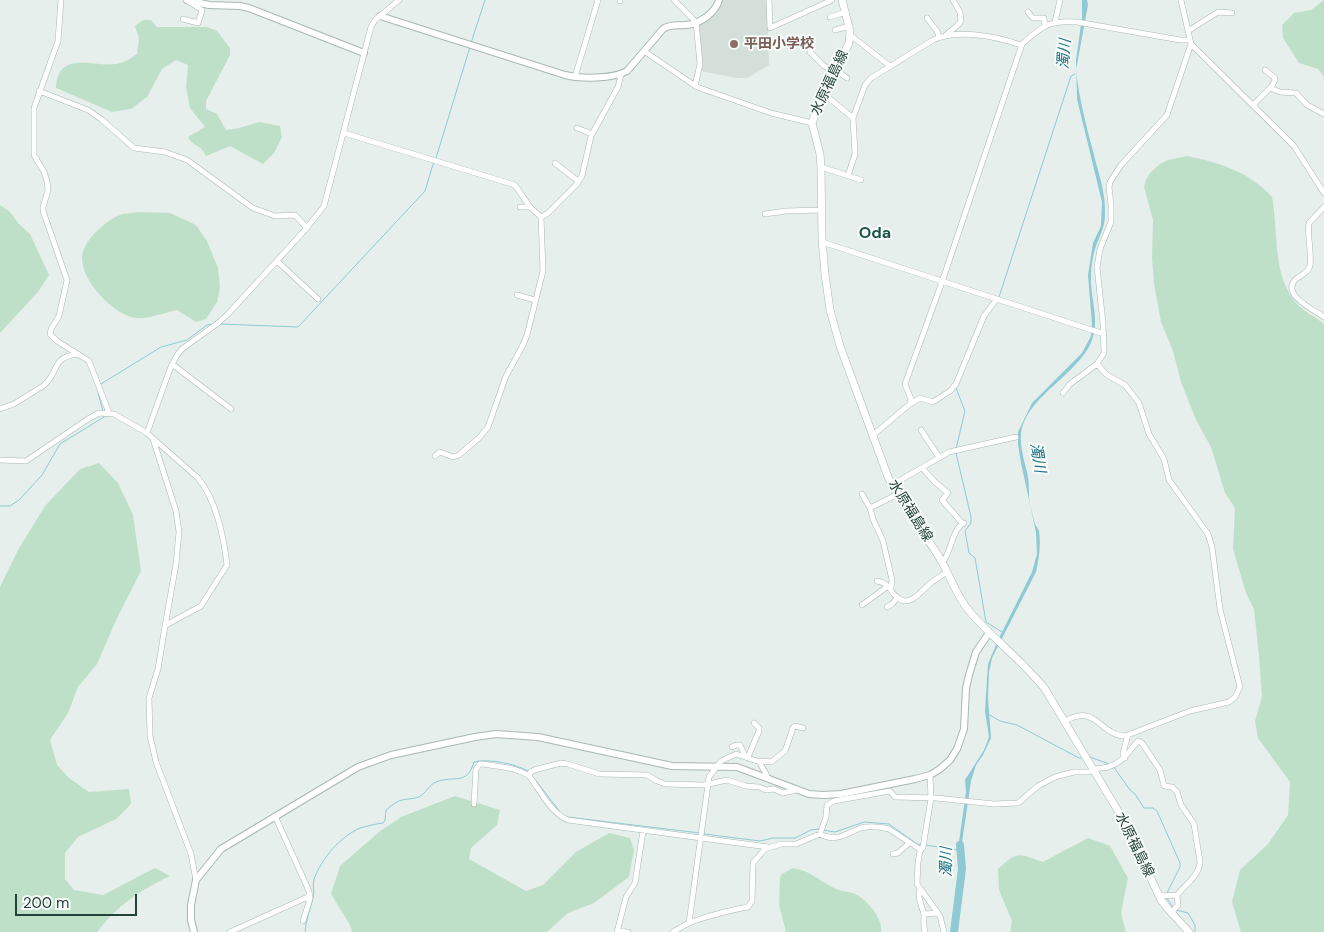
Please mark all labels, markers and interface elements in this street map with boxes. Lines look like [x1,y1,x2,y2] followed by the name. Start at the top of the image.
[744,36,814,52] place label: 平田小学校
[728,38,740,50] marker: 平田小学校
[1055,38,1075,70] water label: 濁川
[808,48,852,118] street label: 水原福島線
[859,224,891,244] district label: Oda
[1026,442,1048,474] water label: 濁川
[884,477,936,545] street label: 水原福島線
[1111,810,1157,880] street label: 水原福島線
[938,847,956,877] water label: 濁川
[18,884,140,916] scale bar
[23,893,69,913] text: 200 m

